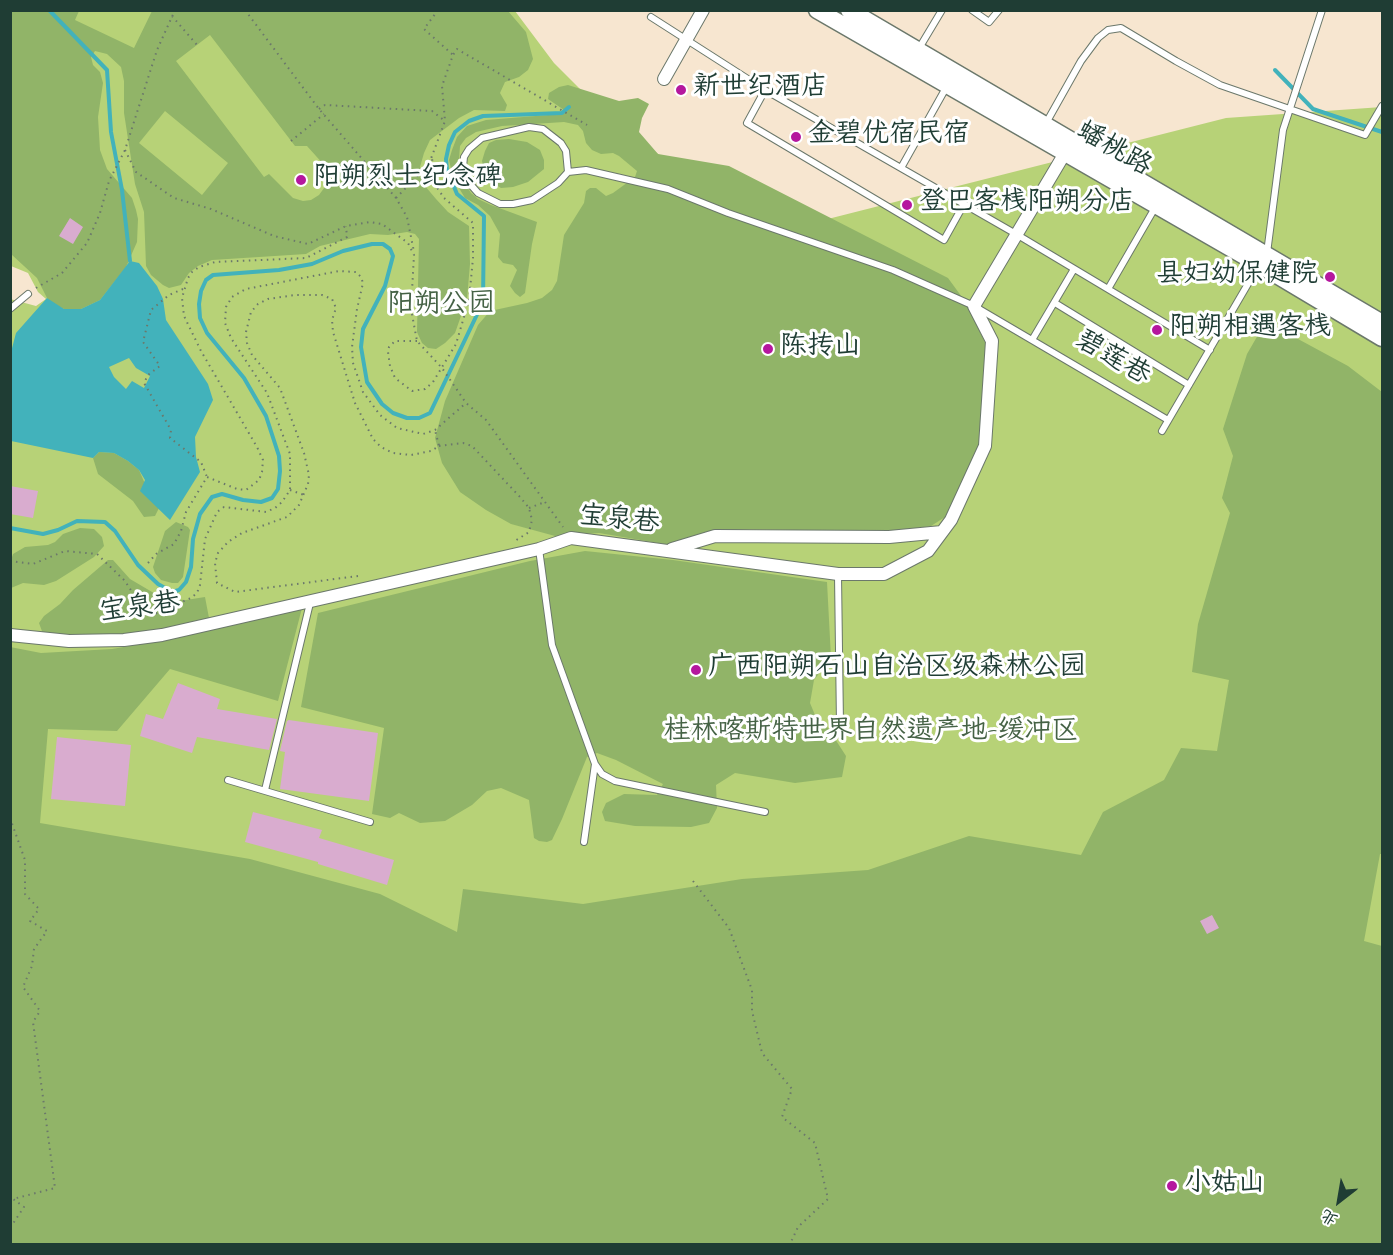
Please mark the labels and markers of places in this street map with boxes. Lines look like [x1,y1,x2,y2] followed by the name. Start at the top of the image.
[693,74,828,106] place label: 新世纪酒店
[674,83,688,97] marker: 新世纪酒店
[808,121,970,153] place label: 金碧优宿民宿
[789,130,803,144] marker: 金碧优宿民宿
[313,164,502,196] place label: 阳朔烈士纪念碑
[294,173,308,187] marker: 阳朔烈士纪念碑
[919,189,1135,221] place label: 登巴客栈阳朔分店
[900,198,914,212] marker: 登巴客栈阳朔分店
[1156,261,1318,293] place label: 县妇幼保健院
[1323,270,1337,284] marker: 县妇幼保健院
[1169,314,1331,346] place label: 阳朔相遇客栈
[1150,323,1164,337] marker: 阳朔相遇客栈
[780,333,861,365] place label: 陈抟山
[761,342,775,356] marker: 陈抟山
[708,654,1086,686] place label: 广西阳朔石山自治区级森林公园
[689,663,703,677] marker: 广西阳朔石山自治区级森林公园
[1184,1170,1265,1202] place label: 小姑山
[1165,1179,1179,1193] marker: 小姑山

